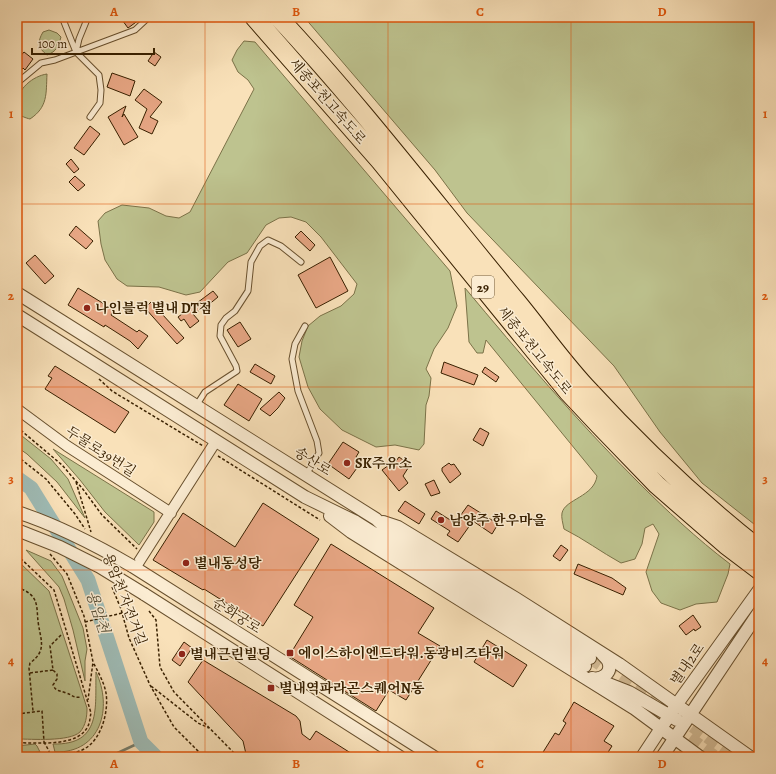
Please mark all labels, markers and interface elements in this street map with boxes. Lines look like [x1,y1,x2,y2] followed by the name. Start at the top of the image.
[109,3,119,20] text: A
[292,3,300,20] text: B
[476,3,484,20] text: C
[657,3,667,20] text: D
[32,30,154,56] scale bar
[38,36,67,52] text: 100 m
[285,54,371,149] street label: 세종포천고속도로
[9,105,14,122] text: 1
[763,105,768,122] text: 1
[472,276,494,298] road number: 29
[8,287,15,304] text: 2
[762,287,769,304] text: 2
[95,299,212,318] place label: 나인블럭 별내 DT점
[493,302,576,399] street label: 세종포천고속도로
[82,303,92,313] marker: 나인블럭 별내 DT점
[62,422,139,481] street label: 두물로39번길
[290,443,335,480] street label: 송산로
[355,454,413,473] place label: SK주유소
[342,458,352,468] marker: SK주유소
[8,470,14,487] text: 3
[762,470,768,487] text: 3
[449,511,547,530] place label: 남양주 한우마을
[436,515,446,525] marker: 남양주 한우마을
[100,551,150,647] street label: 용암천 자전거길
[194,554,262,573] place label: 별내동성당
[181,558,191,568] marker: 별내동성당
[83,589,113,635] water label: 용암천
[209,593,265,638] street label: 순화궁로
[666,639,709,689] street label: 별내2로
[298,644,505,663] place label: 에이스하이엔드타워.동광비즈타워
[190,645,271,664] place label: 별내근린빌딩
[285,648,295,658] marker: 에이스하이엔드타워.동광비즈타워
[177,649,187,659] marker: 별내근린빌딩
[8,652,14,669] text: 4
[762,652,768,669] text: 4
[279,679,425,698] place label: 별내역파라곤스퀘어N동
[266,683,276,693] marker: 별내역파라곤스퀘어N동
[109,755,119,772] text: A
[292,755,300,772] text: B
[476,755,484,772] text: C
[657,755,667,772] text: D

